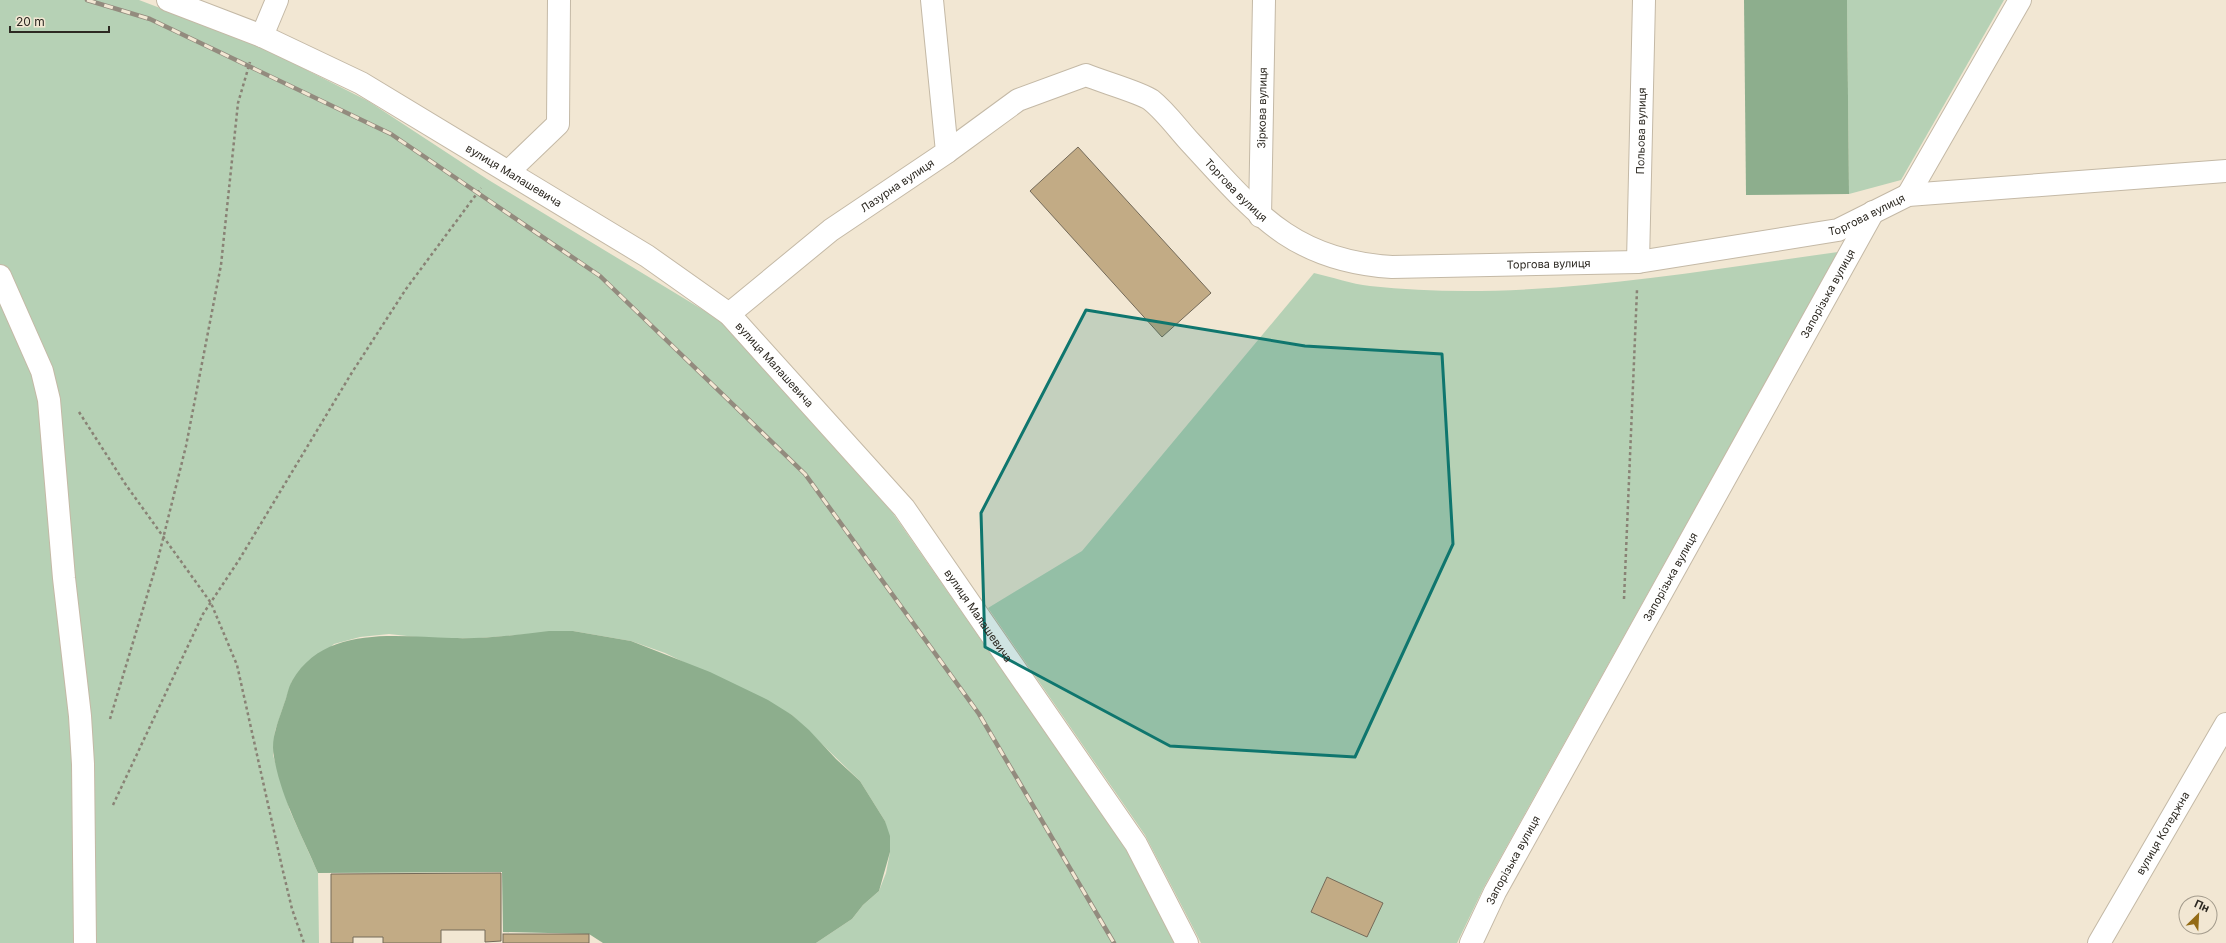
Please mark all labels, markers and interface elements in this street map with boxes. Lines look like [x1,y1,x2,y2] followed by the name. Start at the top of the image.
[10,8,109,34] scale bar
[16,14,45,29] text: 20 m
[1254,67,1270,149] street label: Зіркова вулиця
[1633,87,1649,175] street label: Польова вулиця
[463,141,565,210] street label: вулиця Малашевича
[1202,155,1270,225] street label: Торгова вулиця
[858,156,937,215] street label: Лазурна вулиця
[1827,191,1907,238] street label: Торгова вулиця
[1797,247,1858,341] street label: Запорізька вулиця
[1507,256,1591,272] street label: Торгова вулиця
[733,319,817,410] street label: вулиця Малашевича
[1640,530,1701,624] street label: Запорізька вулиця
[941,566,1015,665] street label: вулиця Малашевича
[2133,789,2192,877] street label: вулиця Котеджна
[1483,813,1543,907] street label: Запорізька вулиця
[2178,895,2218,935] north arrow
[2192,896,2212,915] text: Пн

